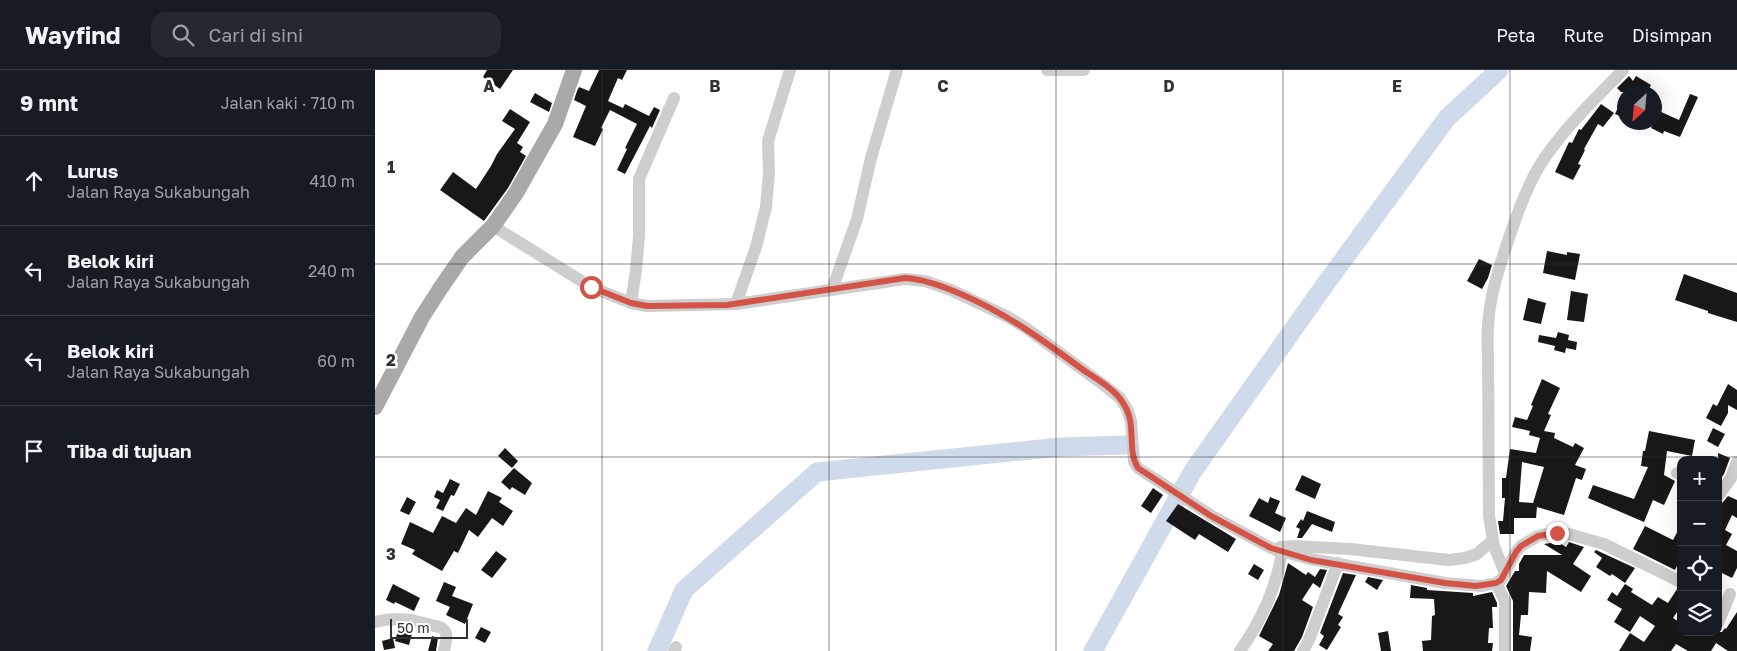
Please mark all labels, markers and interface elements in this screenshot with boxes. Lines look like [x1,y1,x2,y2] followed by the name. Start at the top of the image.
[151,12,501,57] search box
[25,20,121,49] text: Wayfind
[169,21,197,49] icon: search
[209,23,303,46] text: Cari di sini
[1496,24,1536,46] text: Peta
[1564,24,1604,46] text: Rute
[1632,24,1712,46] text: Disimpan
[483,76,495,96] text: A
[709,76,721,96] text: B
[937,76,949,96] text: C
[1163,76,1175,96] text: D
[1392,76,1402,96] text: E
[1617,85,1662,130] north arrow
[20,90,78,116] text: 9 mnt
[221,93,355,113] text: Jalan kaki · 710 m
[387,157,395,177] text: 1
[67,159,118,182] text: Lurus
[20,167,48,195] icon: ahead
[309,171,355,191] text: 410 m
[67,182,250,202] text: Jalan Raya Sukabungah
[67,249,154,272] text: Belok kiri
[20,257,48,285] icon: left
[308,261,355,281] text: 240 m
[67,272,250,292] text: Jalan Raya Sukabungah
[580,276,603,299] route start
[67,339,154,362] text: Belok kiri
[20,347,48,375] icon: left
[386,350,396,370] text: 2
[317,351,355,371] text: 60 m
[67,362,250,382] text: Jalan Raya Sukabungah
[20,437,48,465] icon: arrive
[67,439,192,462] text: Tiba di tujuan
[1677,456,1722,636] map controls
[1677,456,1722,501] button: +
[1677,501,1722,546] button: −
[1546,522,1569,545] route end
[386,544,396,564] text: 3
[1677,546,1722,591] button: locate
[1677,591,1722,636] button: layers
[390,616,467,639] scale bar
[397,619,430,636] text: 50 m

